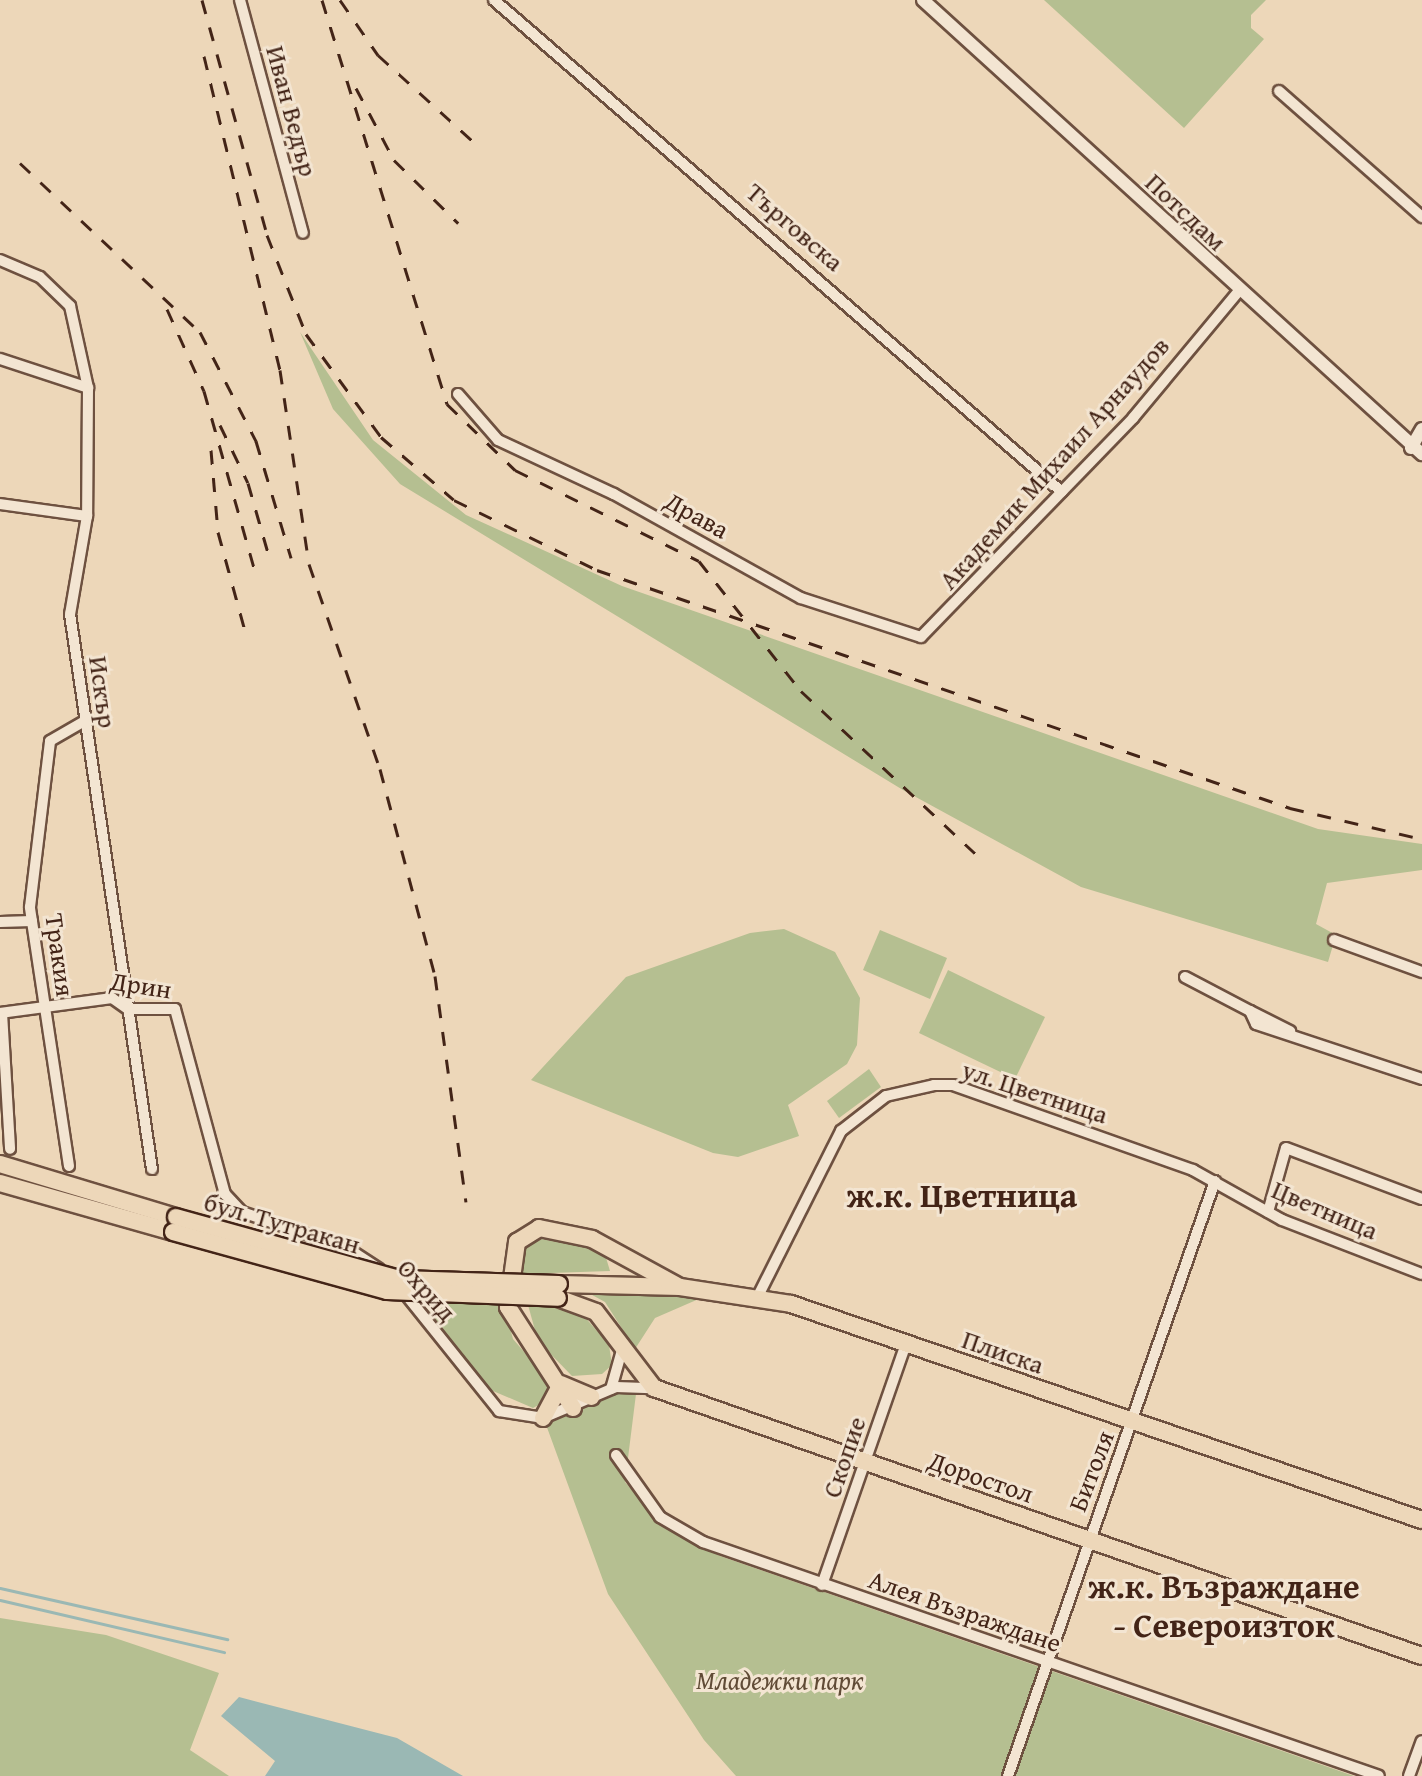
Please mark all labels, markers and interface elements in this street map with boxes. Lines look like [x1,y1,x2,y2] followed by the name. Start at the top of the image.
[260,42,324,180] street label: Иван Ведър
[1139,167,1233,257] street label: Потсдам
[740,176,850,278] street label: Търговска
[932,330,1176,596] street label: Академик Михаил Арнаудов
[660,485,734,545] street label: Драва
[83,654,123,730] street label: Искър
[39,912,81,998] street label: Тракия
[108,965,174,1005] street label: Дрин
[958,1054,1112,1130] street label: ул. Цветница
[1267,1174,1383,1246] street label: Цветница
[847,1175,1077,1215] district label: ж.к. Цветница
[200,1186,364,1260] street label: бул. Тутракан
[391,1253,463,1327] street label: Охрид
[958,1324,1048,1380] street label: Плиска
[816,1413,872,1501] street label: Скопие
[1061,1426,1121,1516] street label: Битоля
[924,1445,1038,1509] street label: Доростол
[865,1563,1065,1659] street label: Алея Възраждане
[1088,1565,1360,1644] district label: ж.к. Възраждане - Североизток
[696,1664,864,1696] park label: Младежки парк

